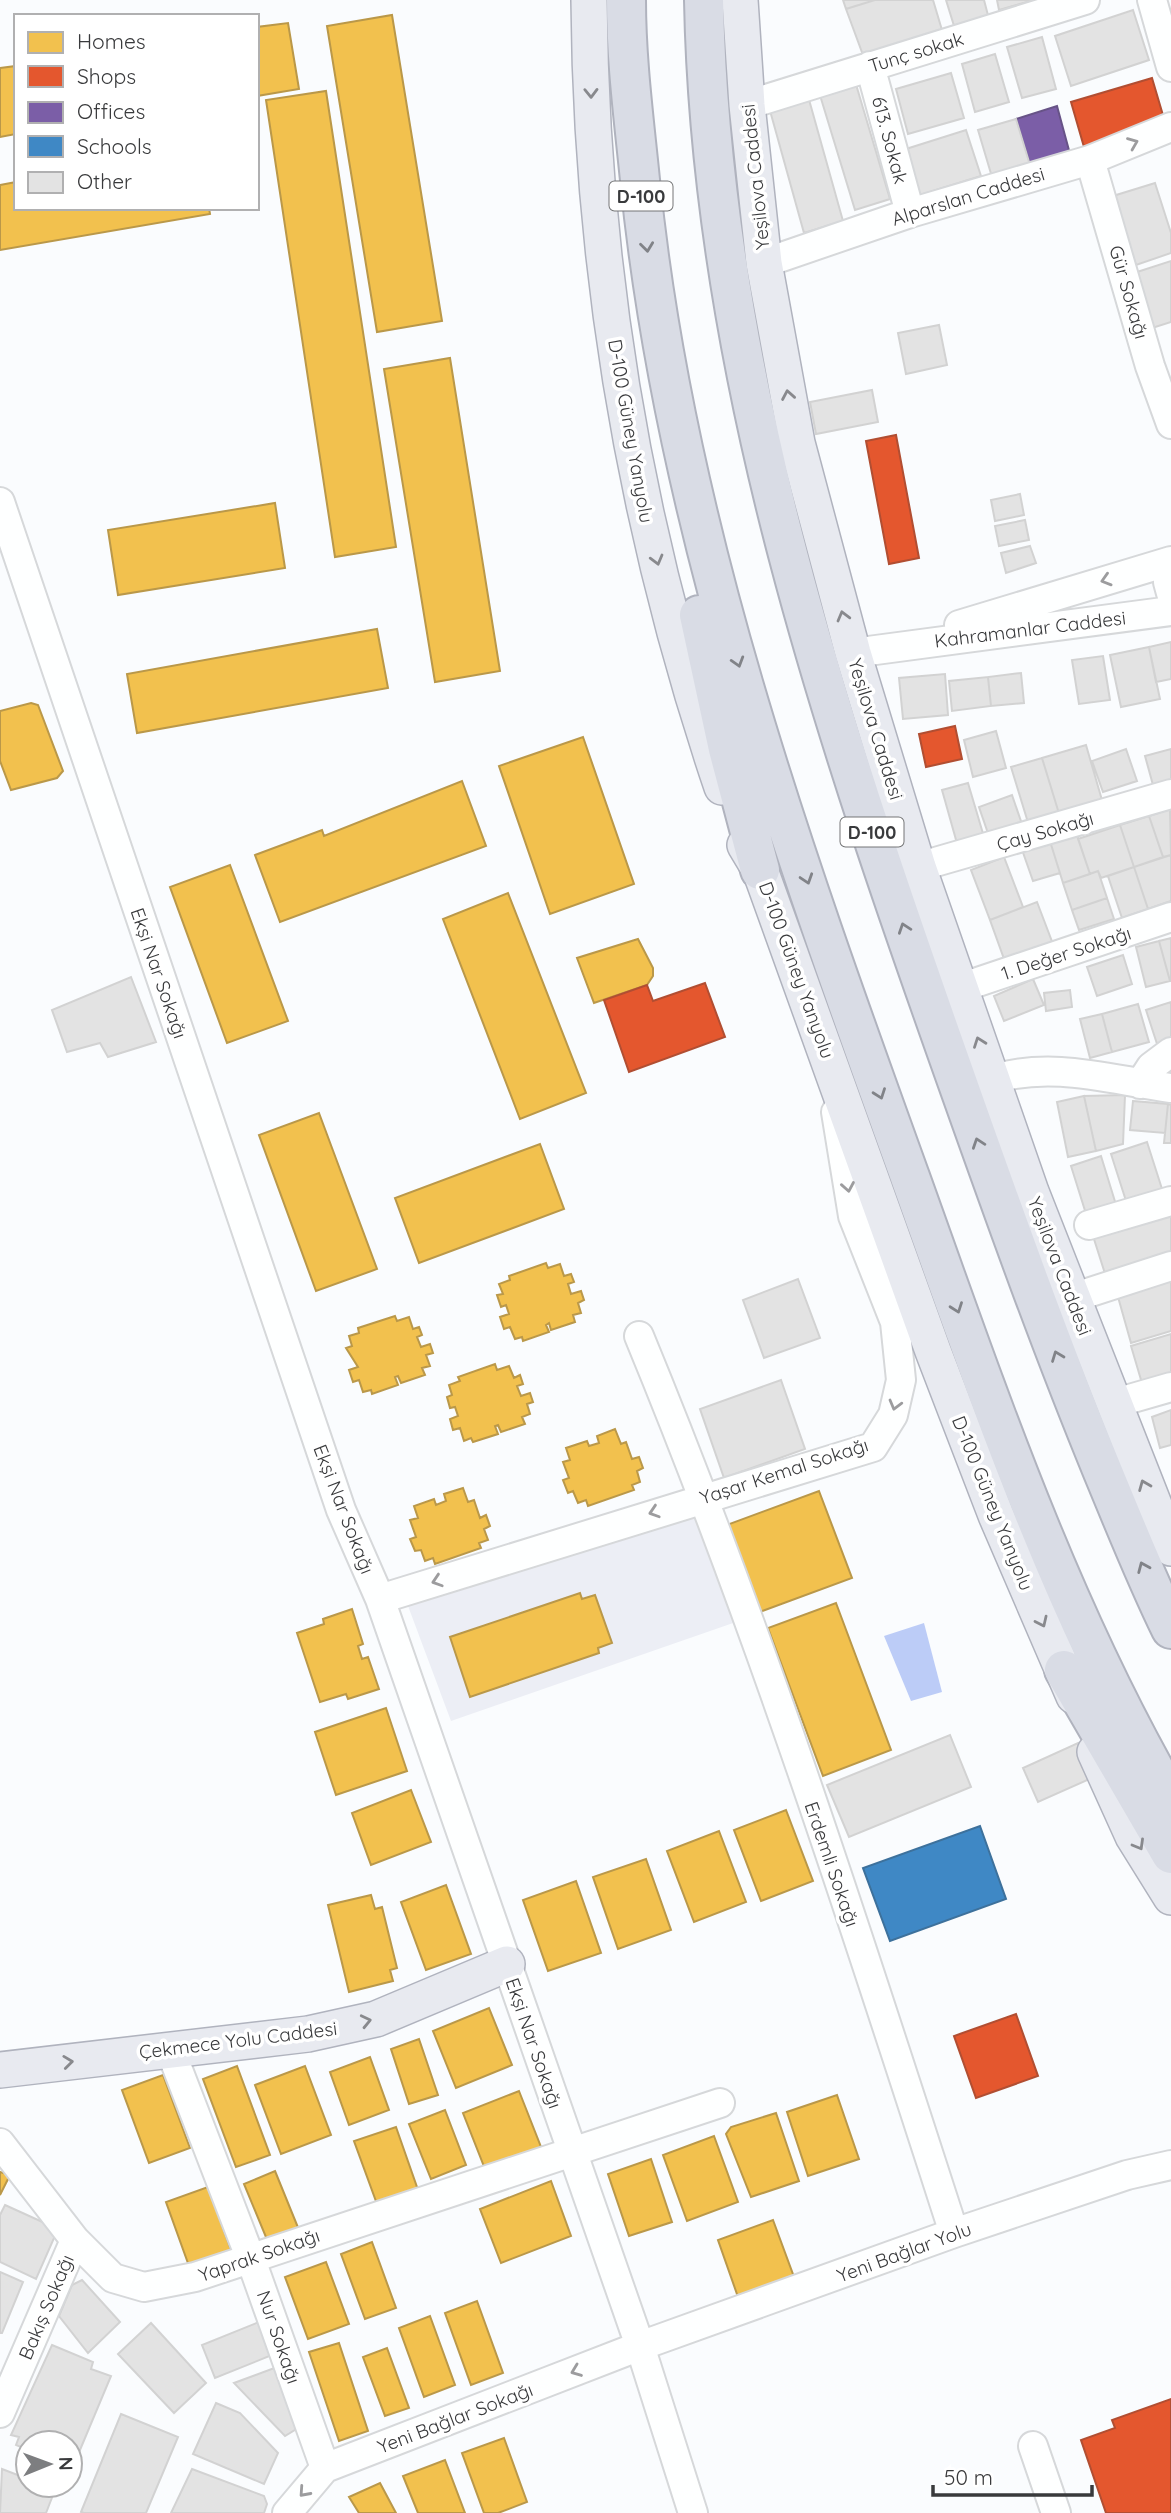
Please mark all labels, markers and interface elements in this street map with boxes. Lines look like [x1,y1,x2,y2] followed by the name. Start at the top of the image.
[14,14,259,210] legend
[866,26,966,78] street label: Tunç sokak
[77,28,146,54] text: Homes
[77,63,136,89] text: Shops
[583,87,598,98] one-way arrow
[867,94,913,186] street label: 613. Sokak
[77,98,145,124] text: Offices
[735,103,775,251] street label: Yeşilova Caddesi
[77,133,152,159] text: Schools
[1126,137,1138,151] one-way arrow
[889,161,1047,231] street label: Alparslan Caddesi
[77,168,132,194] text: Other
[610,182,672,210] road number: D-100
[639,241,654,253] one-way arrow
[1104,242,1154,342] street label: Gür Sokağı
[603,337,659,525] street label: D-100 Güney Yanyolu
[781,389,796,401] one-way arrow
[648,554,663,566] one-way arrow
[1100,572,1112,587] one-way arrow
[933,605,1127,653] street label: Kahramanlar Caddesi
[837,610,851,622] one-way arrow
[729,655,744,667] one-way arrow
[843,655,909,803] street label: Yeşilova Caddesi
[994,806,1096,856] street label: Çay Sokağı
[840,818,903,846] road number: D-100
[798,872,813,884] one-way arrow
[754,878,840,1062] street label: D-100 Güney Yanyolu
[125,904,193,1042] street label: Ekşi Nar Sokağı
[998,921,1134,985] street label: 1. Değer Sokağı
[898,922,912,934] one-way arrow
[974,1037,988,1049] one-way arrow
[872,1087,886,1099] one-way arrow
[973,1137,987,1149] one-way arrow
[840,1181,855,1193] one-way arrow
[1023,1193,1097,1339] street label: Yeşilova Caddesi
[949,1301,963,1313] one-way arrow
[1052,1351,1066,1363] one-way arrow
[889,1399,903,1411] one-way arrow
[947,1412,1039,1594] street label: D-100 Güney Yanyolu
[697,1432,871,1510] street label: Yaşar Kemal Sokağı
[308,1441,380,1577] street label: Ekşi Nar Sokağı
[1139,1479,1153,1491] one-way arrow
[648,1504,660,1519] one-way arrow
[1137,1562,1151,1574] one-way arrow
[432,1573,444,1587] one-way arrow
[1034,1615,1048,1627] one-way arrow
[799,1798,865,1930] street label: Erdemli Sokağı
[1130,1838,1143,1851] one-way arrow
[500,1974,568,2112] street label: Ekşi Nar Sokağı
[360,2015,372,2029] one-way arrow
[138,2016,338,2064] street label: Çekmece Yolu Caddesi
[62,2054,74,2069] one-way arrow
[833,2217,975,2287] street label: Yeni Bağlar Yolu
[195,2223,323,2287] street label: Yaprak Sokağı
[13,2251,79,2363] street label: Bakış Sokağı
[252,2287,306,2387] street label: Nur Sokağı
[571,2363,583,2377] one-way arrow
[374,2377,536,2459] street label: Yeni Bağlar Sokağı
[14,2429,84,2499] north arrow
[933,2454,1092,2498] scale bar
[54,2457,78,2471] text: N
[944,2464,993,2490] text: 50 m
[300,2484,312,2497] one-way arrow

